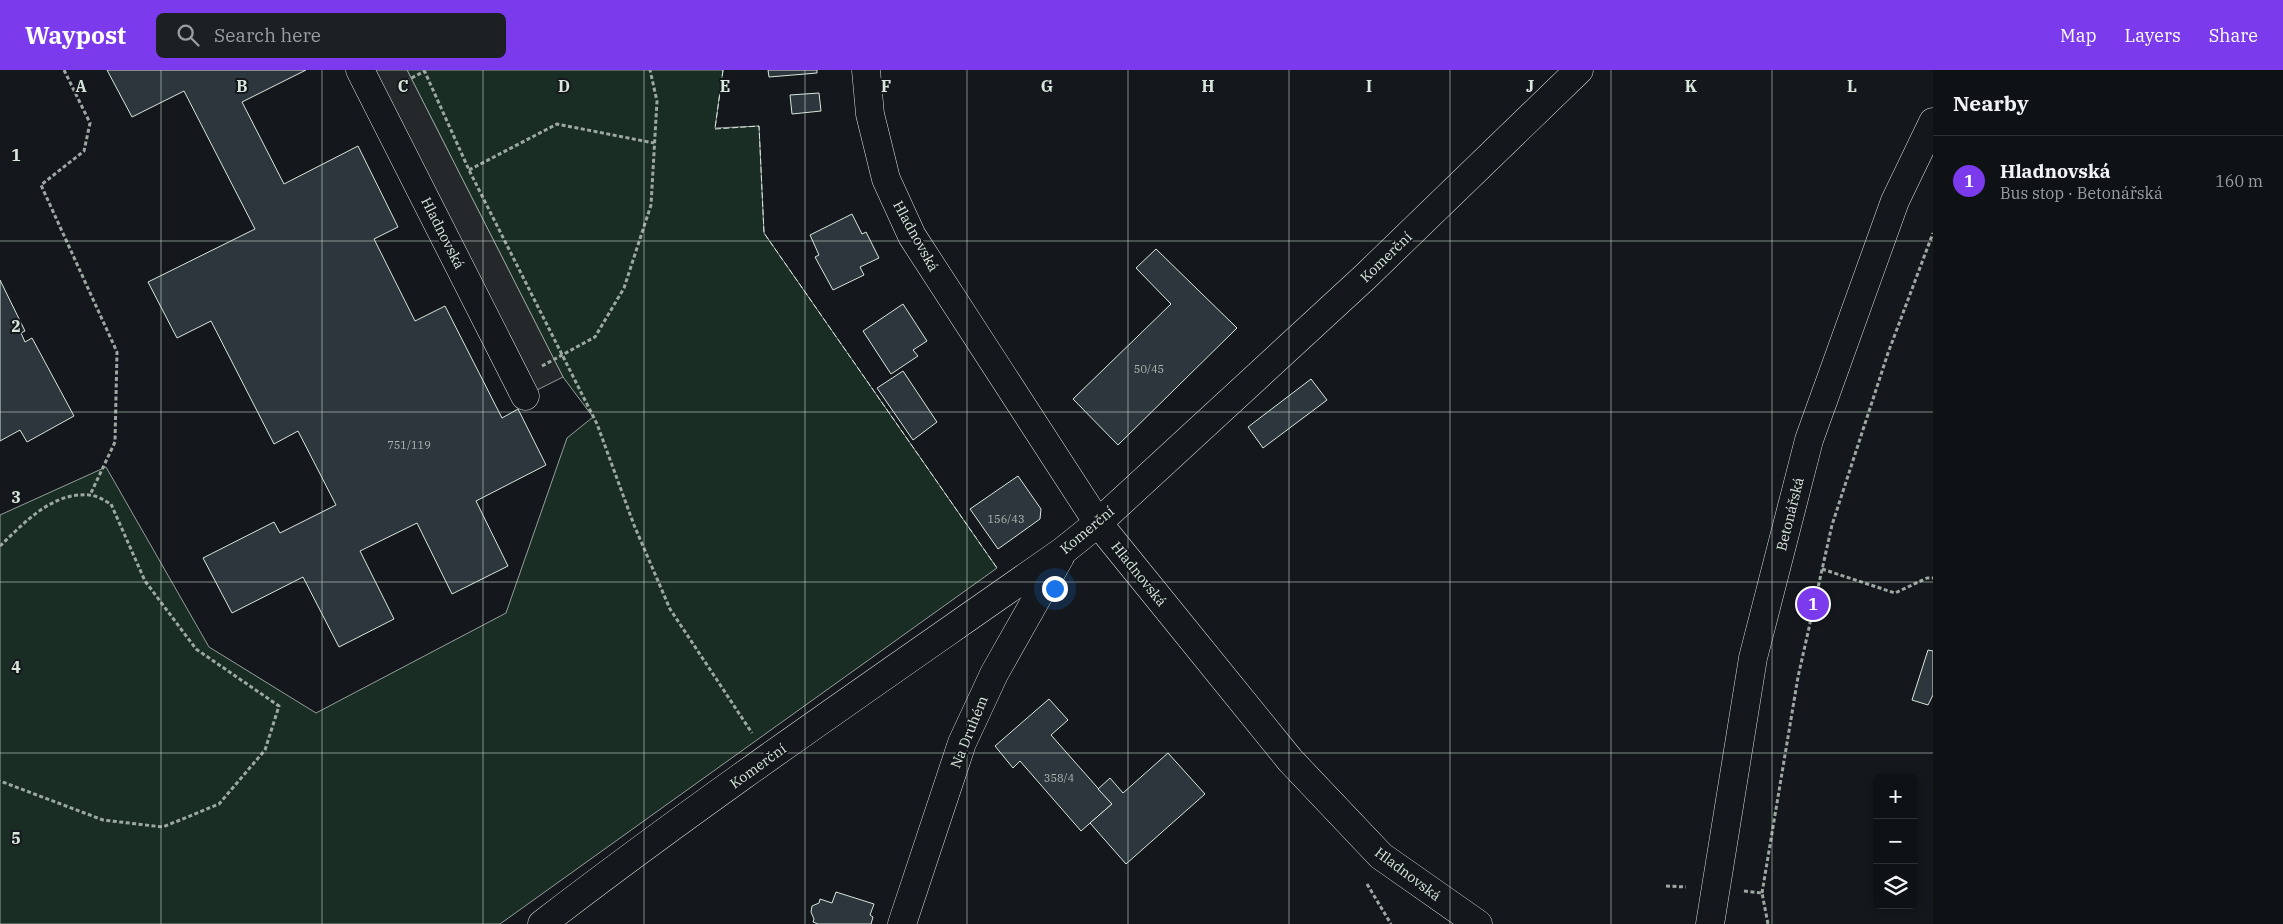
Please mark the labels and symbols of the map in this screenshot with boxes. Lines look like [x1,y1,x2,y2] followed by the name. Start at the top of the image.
[75,76,87,96] text: A
[236,76,248,96] text: B
[398,76,408,96] text: C
[558,76,570,96] text: D
[720,76,730,96] text: E
[881,76,891,96] text: F
[1041,76,1053,96] text: G
[1202,76,1215,96] text: H
[1366,76,1372,96] text: I
[1526,76,1534,96] text: J
[1685,76,1698,96] text: K
[1847,76,1857,96] text: L
[11,145,21,165] text: 1
[417,194,469,272] street label: Hladnovská
[889,197,943,275] street label: Hladnovská
[1356,228,1416,286] street label: Komerční
[11,316,21,336] text: 2
[1134,362,1164,376] house number: 50/45
[387,438,431,452] house number: 751/119
[1772,475,1808,553] street label: Betonářská
[11,487,21,507] text: 3
[1056,502,1118,558] street label: Komerční
[987,512,1025,526] house number: 156/43
[1107,538,1171,610] street label: Hladnovská
[1042,576,1068,602] your location
[1797,585,1829,623] pin: 1
[11,657,21,677] text: 4
[946,693,992,771] street label: Na Druhém
[726,740,790,792] street label: Komerční
[1044,771,1075,785] house number: 358/4
[11,828,21,848] text: 5
[1371,843,1445,905] street label: Hladnovská

